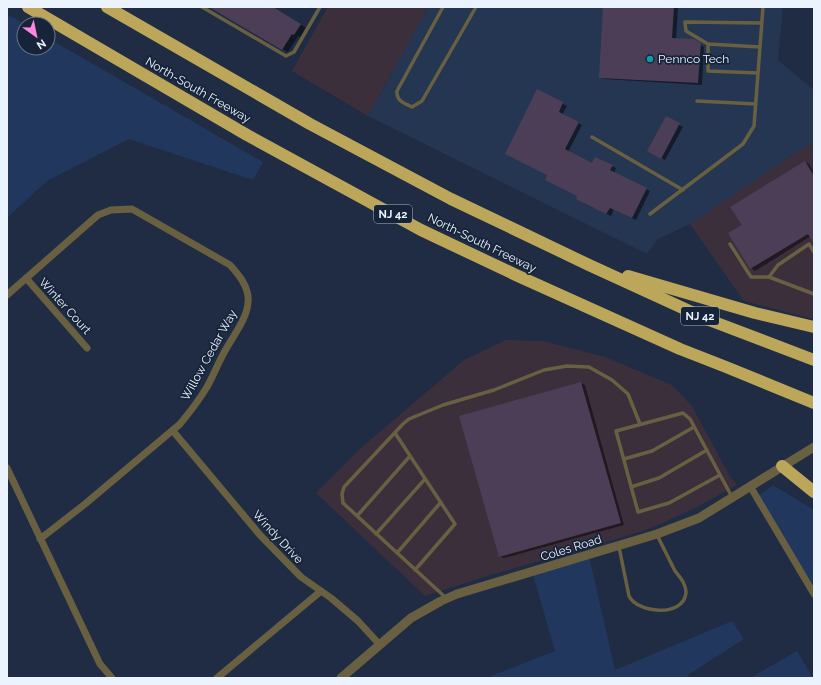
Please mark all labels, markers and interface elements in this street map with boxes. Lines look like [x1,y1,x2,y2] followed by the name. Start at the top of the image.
[16,16,56,56] north arrow
[34,36,48,52] text: N
[658,52,729,66] place label: Pennco Tech
[143,54,254,126] street label: North-South Freeway
[645,54,655,64] marker: Pennco Tech
[374,205,412,223] road number: NJ 42
[425,211,539,276] street label: North-South Freeway
[36,275,94,337] street label: Winter Court
[178,307,240,403] street label: Willow Cedar Way
[681,307,719,325] road number: NJ 42
[250,508,306,566] street label: Windy Drive
[539,532,603,564] street label: Coles Road

